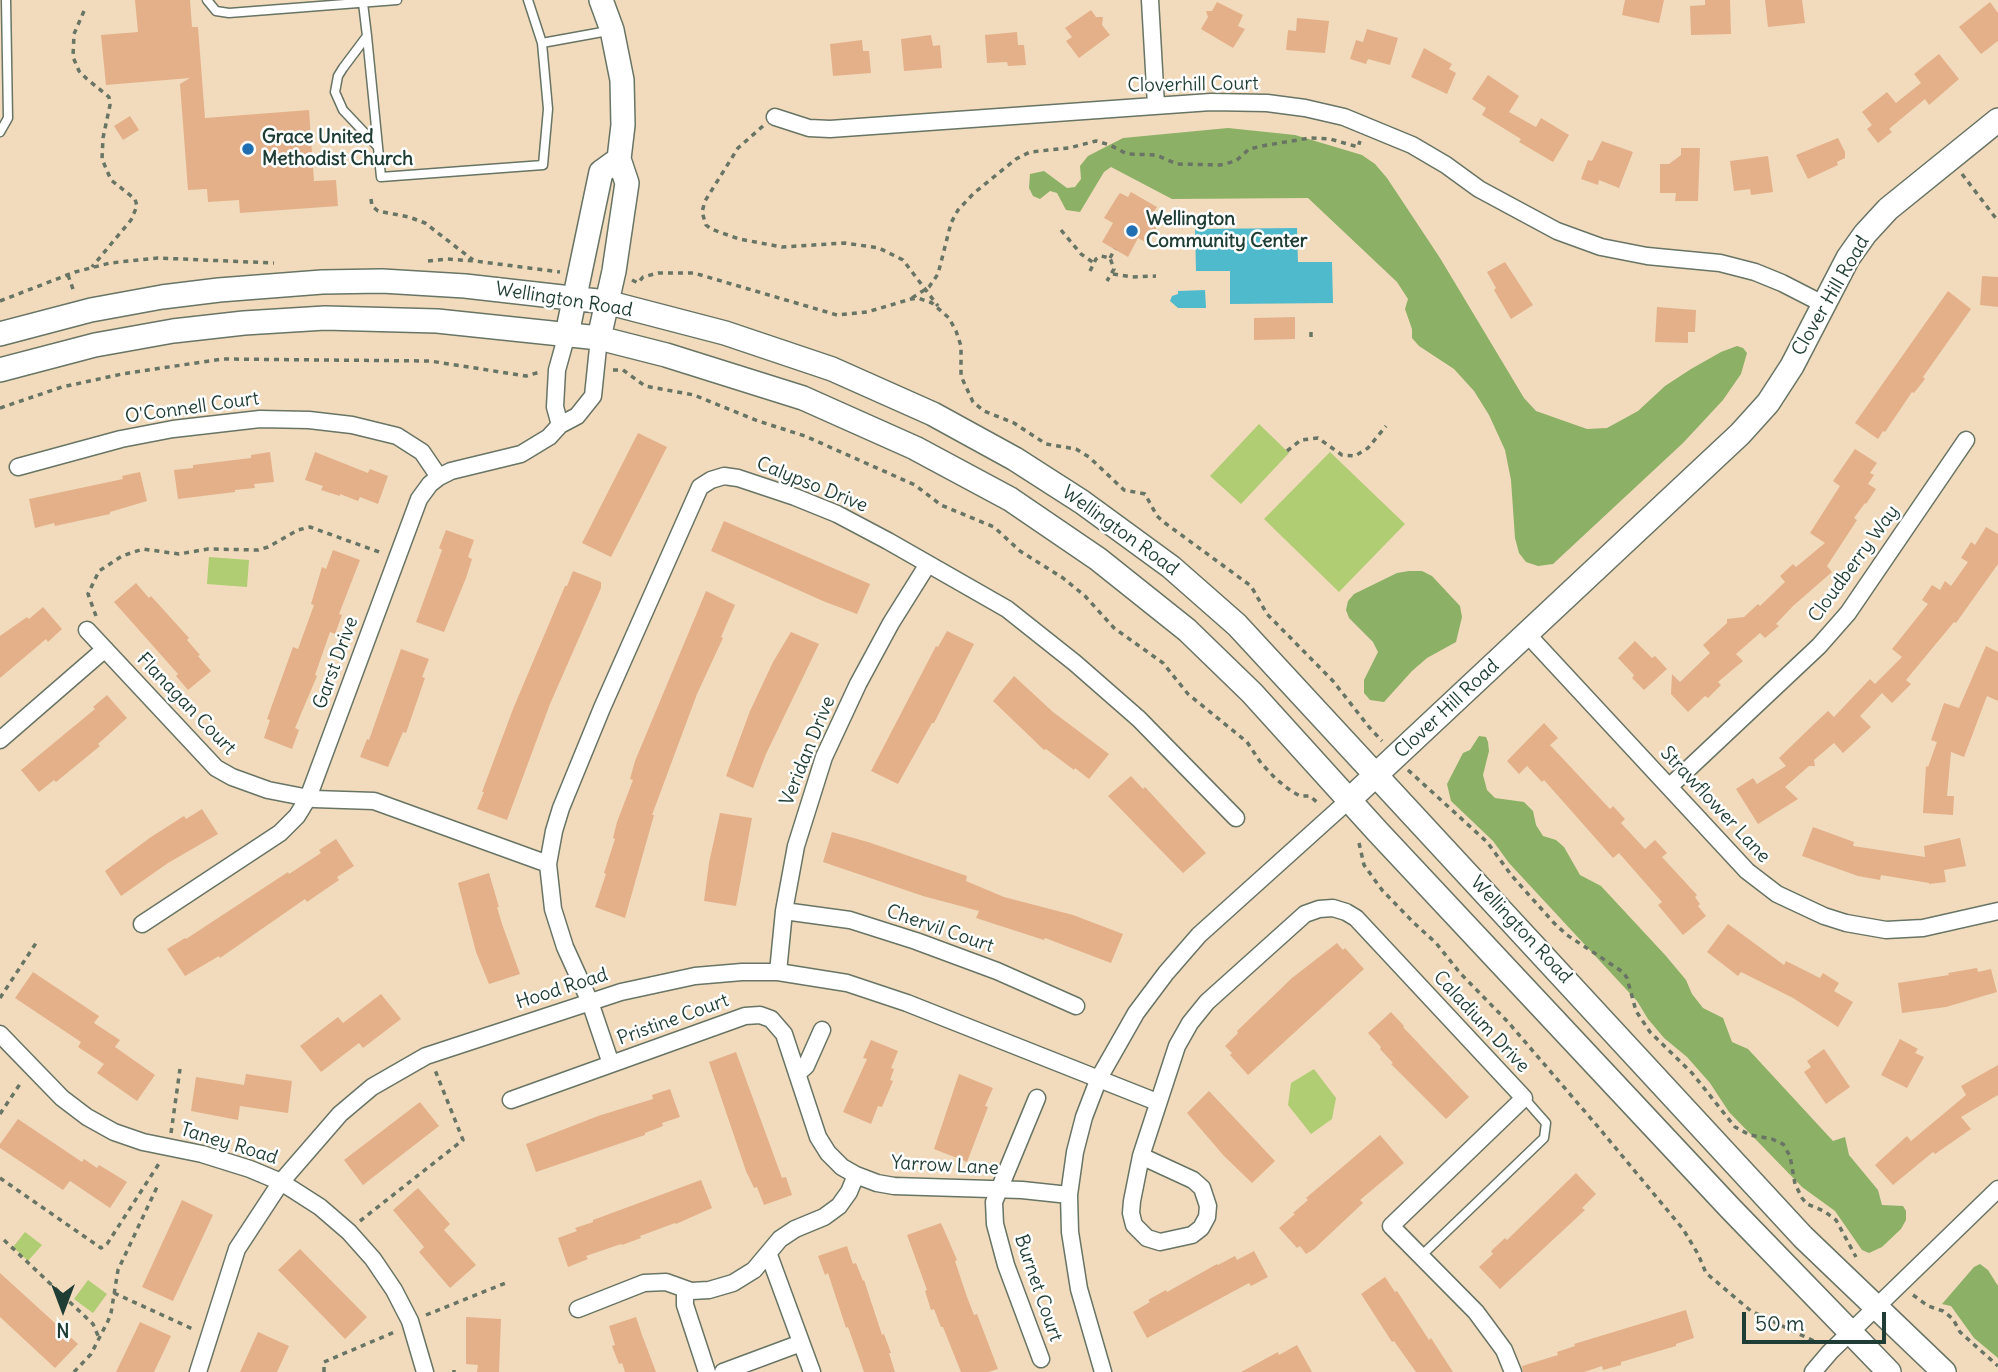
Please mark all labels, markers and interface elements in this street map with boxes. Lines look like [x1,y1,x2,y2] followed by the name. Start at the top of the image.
[1127,72,1259,98] street label: Cloverhill Court
[262,127,413,171] place label: Grace United Methodist Church
[240,141,256,157] marker: Grace United Methodist Church
[1146,209,1308,253] place label: Wellington Community Center
[1124,223,1140,239] marker: Wellington Community Center
[1787,232,1875,360] street label: Clover Hill Road
[494,278,634,322] street label: Wellington Road
[124,387,260,429] street label: O'Connell Court
[753,452,871,518] street label: Calypso Drive
[1057,481,1183,581] street label: Wellington Road
[1804,501,1904,627] street label: Cloudberry Way
[309,614,363,712] street label: Garst Drive
[132,648,240,760] street label: Flanagan Court
[1390,655,1504,763] street label: Clover Hill Road
[776,693,840,809] street label: Veridan Drive
[1655,742,1775,868] street label: Strawflower Lane
[1465,872,1577,988] street label: Wellington Road
[883,900,997,958] street label: Chervil Court
[513,963,611,1015] street label: Hood Road
[1428,966,1534,1078] street label: Caladium Drive
[614,989,732,1051] street label: Pristine Court
[178,1118,280,1170] street label: Taney Road
[891,1152,999,1180] street label: Yarrow Lane
[1009,1231,1067,1345] street label: Burnet Court
[28,1274,98,1344] north arrow
[1746,1298,1890,1342] scale bar
[1755,1310,1804,1337] text: 50 m
[56,1318,70,1342] text: N

